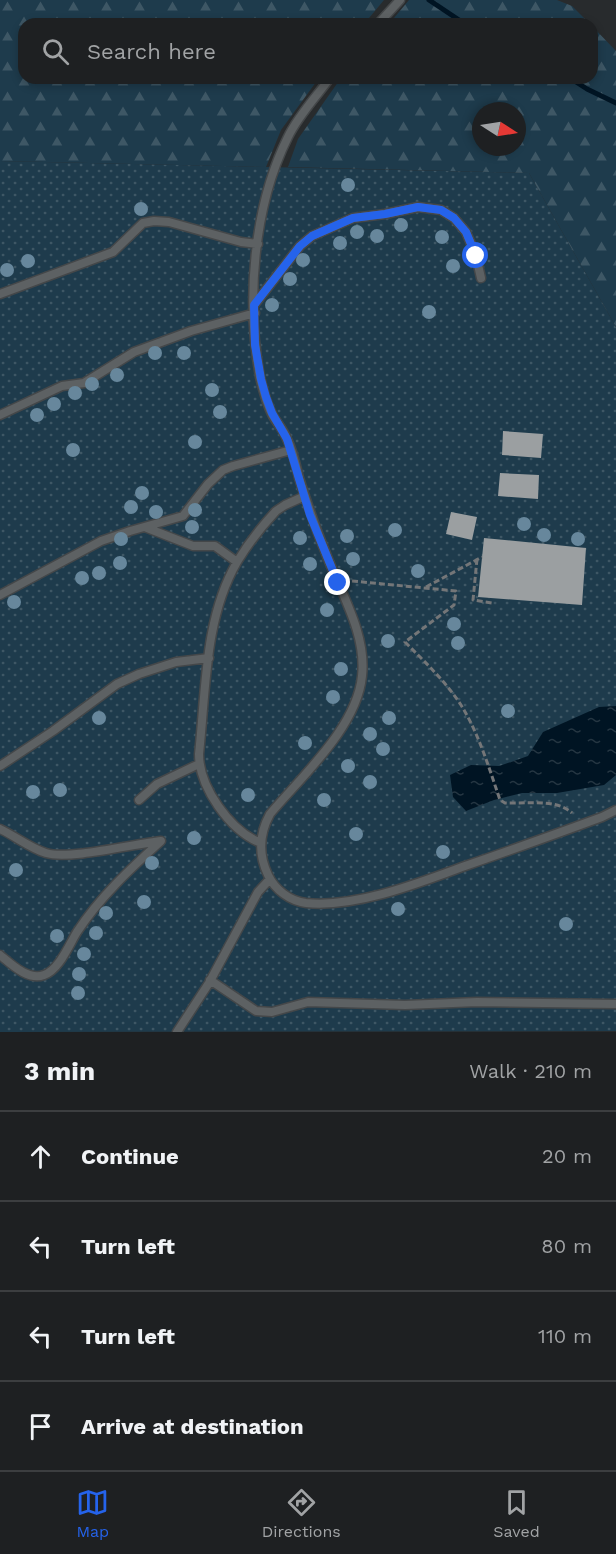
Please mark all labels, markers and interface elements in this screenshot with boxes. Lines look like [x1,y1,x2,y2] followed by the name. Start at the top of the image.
[18,18,598,84] search box
[39,35,72,68] icon: search
[87,39,216,64] text: Search here
[472,102,526,156] north arrow
[462,242,488,268] route start
[324,569,350,595] route end
[24,1056,95,1086] text: 3 min
[469,1059,592,1083] text: Walk · 210 m
[24,1140,57,1173] icon: ahead
[81,1144,179,1169] text: Continue
[542,1144,592,1168] text: 20 m
[24,1230,57,1263] icon: left
[81,1234,175,1259] text: Turn left
[541,1234,592,1258] text: 80 m
[24,1320,57,1353] icon: left
[81,1324,175,1349] text: Turn left
[538,1324,592,1348] text: 110 m
[24,1410,57,1443] icon: arrive
[81,1414,304,1439] text: Arrive at destination
[76,1486,109,1541] tab: Map
[262,1486,341,1541] tab: Directions
[493,1486,540,1541] tab: Saved

